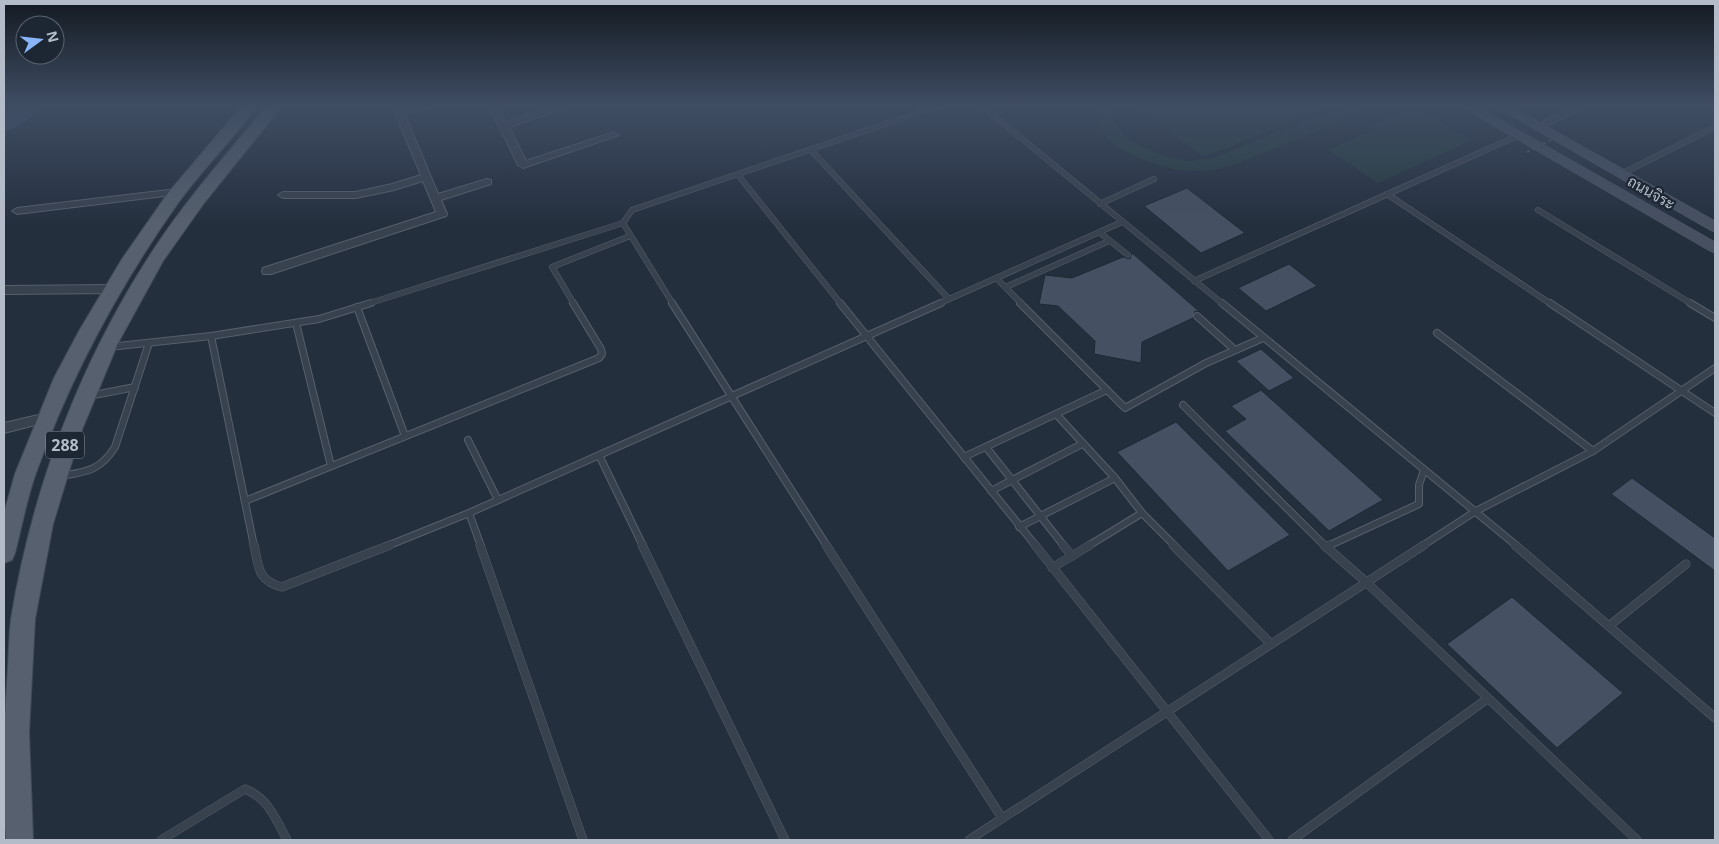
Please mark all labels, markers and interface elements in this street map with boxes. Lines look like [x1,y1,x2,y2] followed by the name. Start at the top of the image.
[15,15,65,65] north arrow
[42,29,64,44] text: N
[1624,171,1679,214] street label: ถนนจิระ
[46,432,84,458] road number: 288

